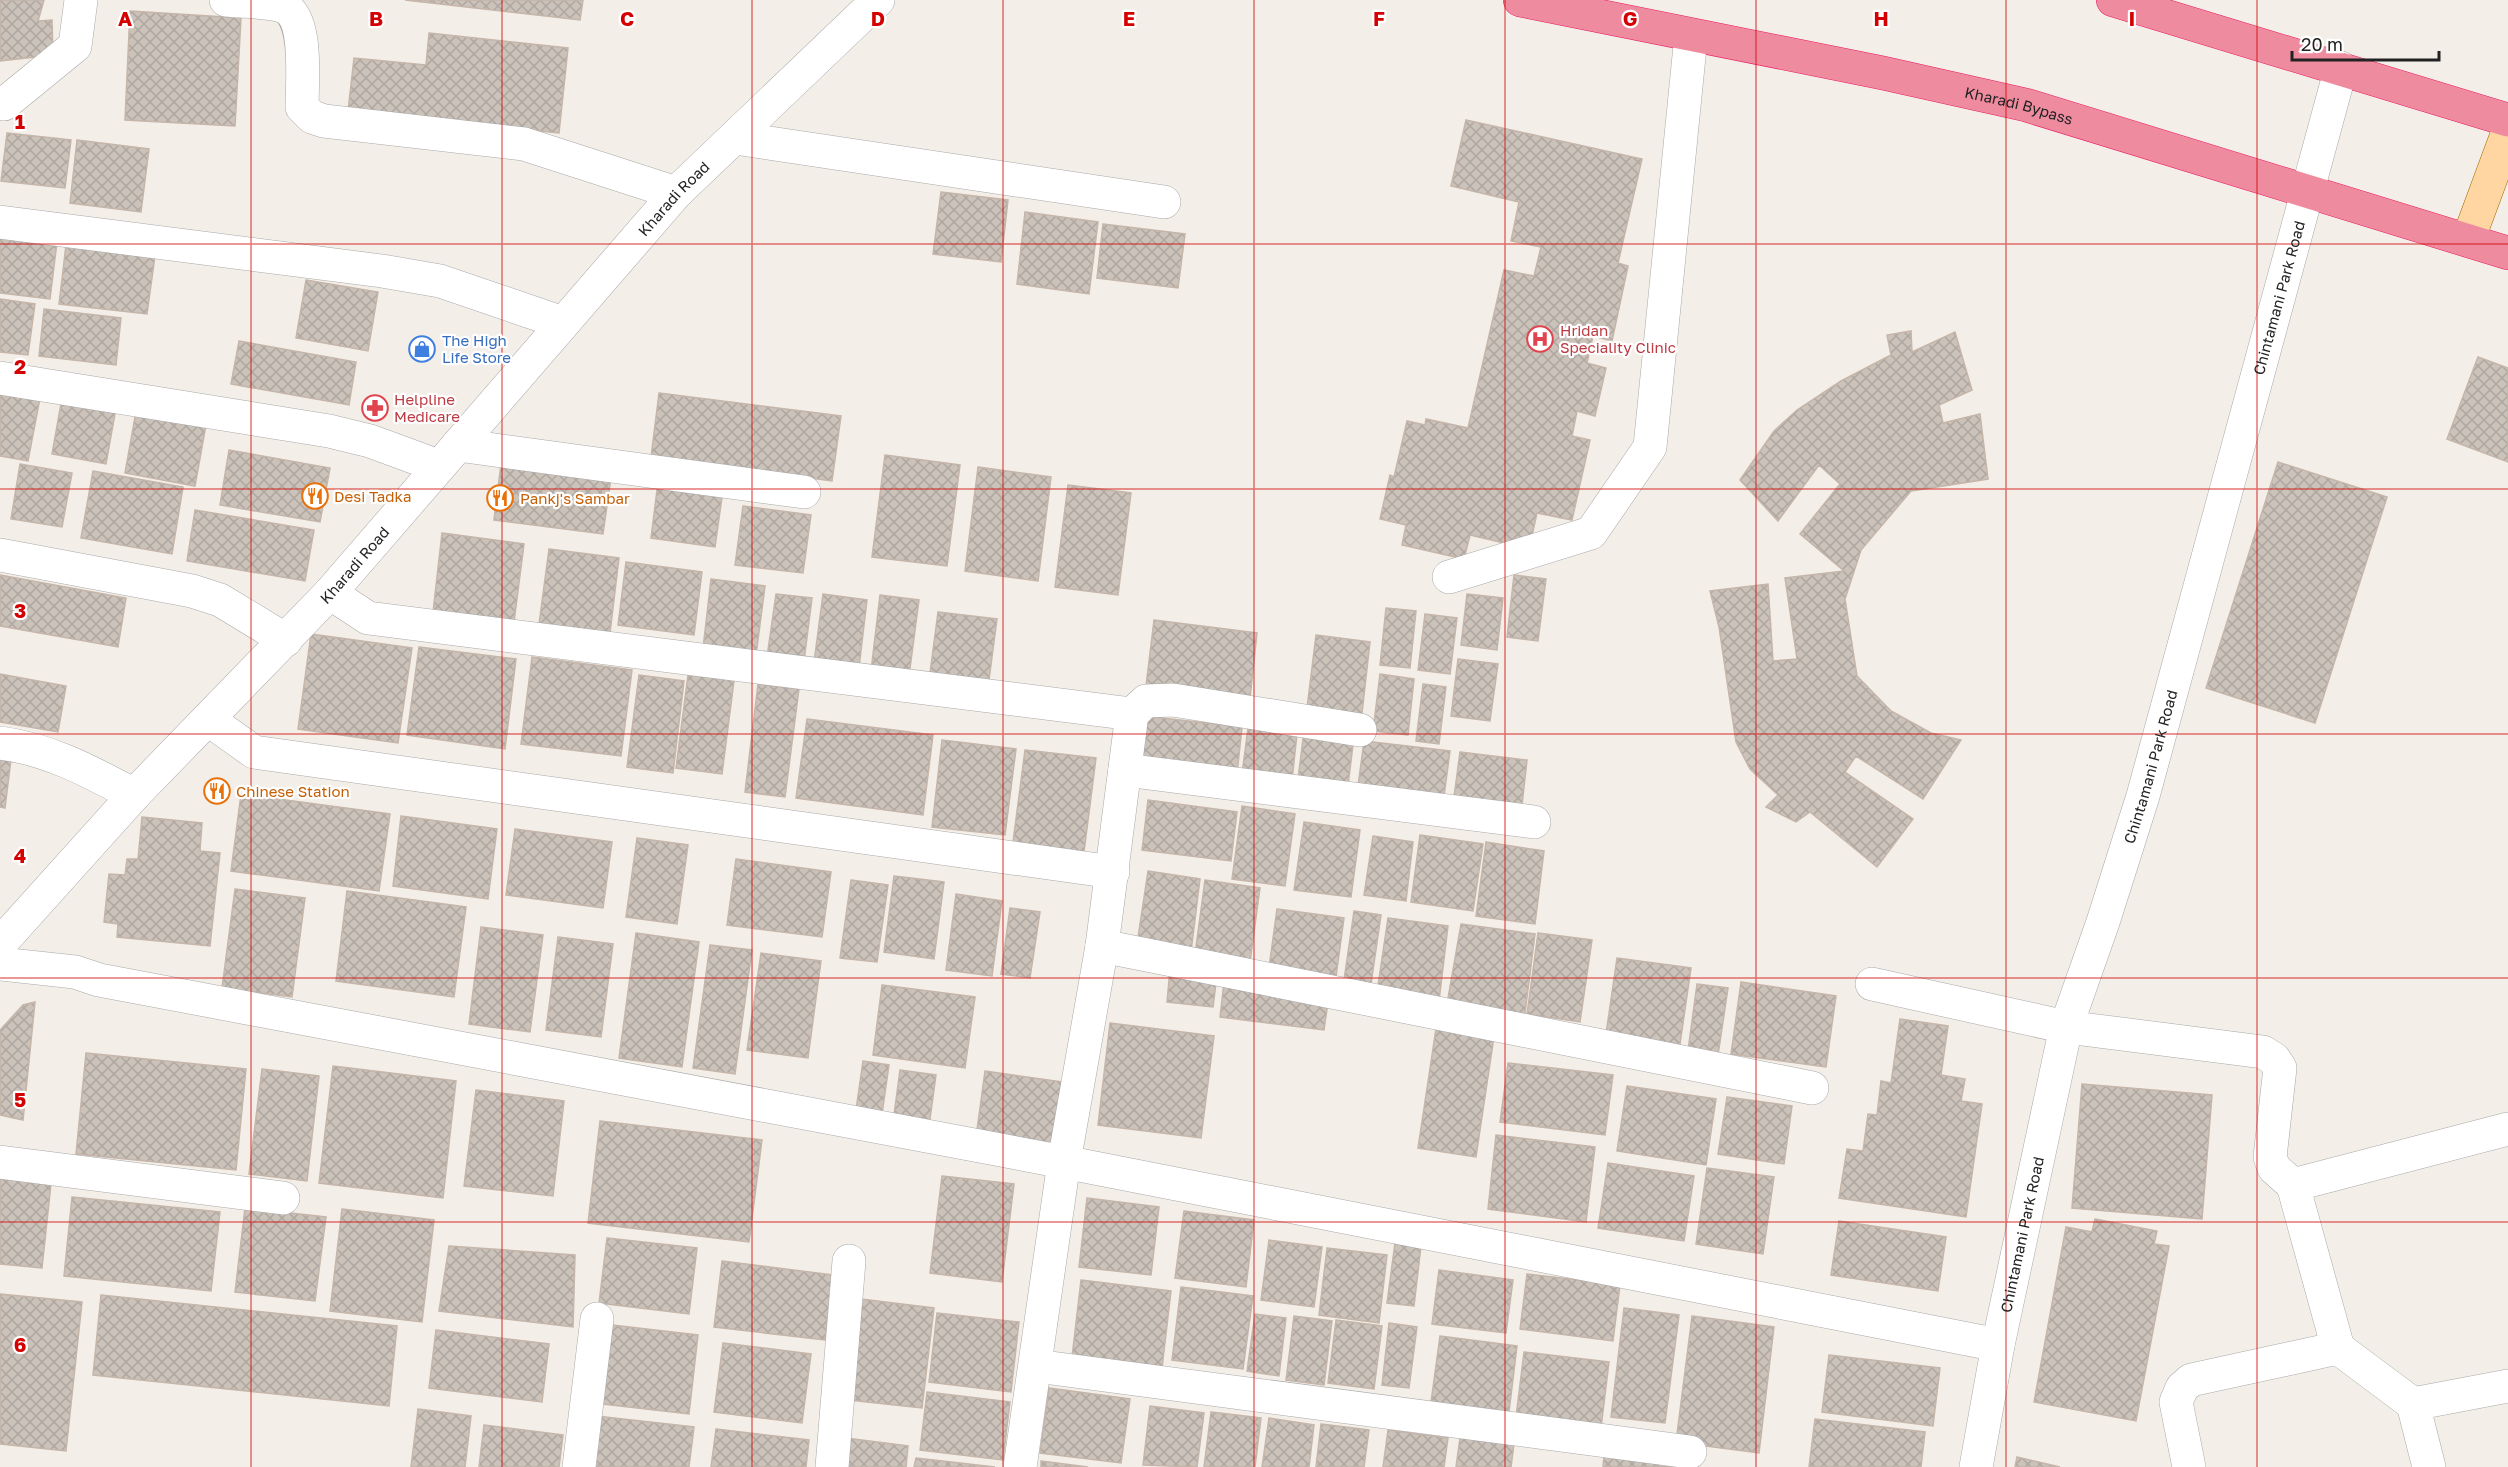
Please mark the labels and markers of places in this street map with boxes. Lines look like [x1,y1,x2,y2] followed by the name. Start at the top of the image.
[1560,321,1676,356] place label: Hridan Speciality Clinic
[1525,324,1555,354] hospital icon: Hridan Speciality Clinic
[442,331,511,366] place label: The High Life Store
[407,334,437,364] shop icon: The High Life Store
[394,390,460,425] place label: Helpline Medicare
[360,393,390,423] pharmacy icon: Helpline Medicare
[300,481,330,511] restaurant icon: Desi Tadka
[485,483,515,513] restaurant icon: Pankj's Sambar
[334,487,411,505] place label: Desi Tadka
[520,489,630,507] place label: Pankj's Sambar
[202,776,232,806] restaurant icon: Chinese Station
[236,782,350,800] place label: Chinese Station

